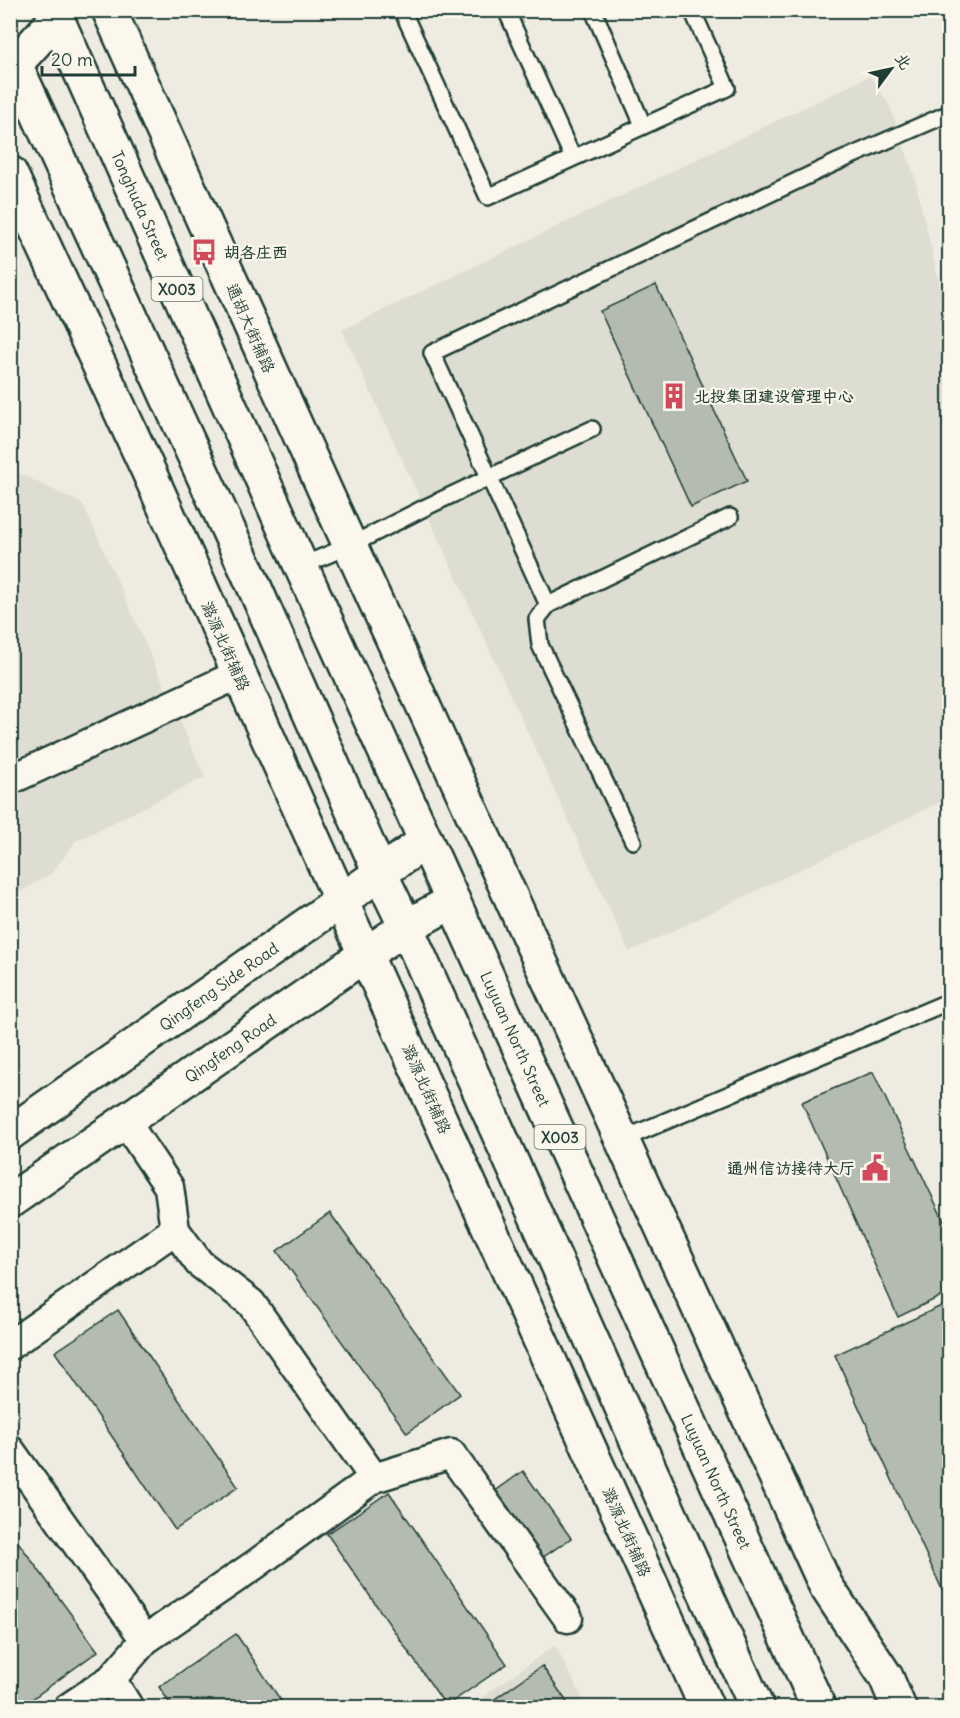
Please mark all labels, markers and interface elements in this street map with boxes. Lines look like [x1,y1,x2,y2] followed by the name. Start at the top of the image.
[42,39,135,77] scale bar
[861,39,921,99] north arrow
[51,48,93,71] text: 20 m
[891,49,916,73] text: 北
[107,147,174,264] street label: Tonghuda Street
[189,237,219,267] bus stop icon: 胡各庄西
[224,242,288,262] place label: 胡各庄西
[152,277,202,301] road number: X003
[222,280,280,376] street label: 通胡大街辅路
[659,381,689,411] building icon: 北投集团建设管理中心
[694,386,854,406] place label: 北投集团建设管理中心
[197,598,255,694] street label: 潞源北街辅路
[155,938,282,1035] street label: Qingfeng Side Road
[476,968,555,1110] street label: Luyuan North Street
[181,1010,280,1087] street label: Qingfeng Road
[398,1041,456,1137] street label: 潞源北街辅路
[534,1125,586,1149] road number: X003
[860,1153,890,1183] public building icon: 通州信访接待大厅
[727,1158,855,1178] place label: 通州信访接待大厅
[677,1411,756,1553] street label: Luyuan North Street
[598,1484,656,1580] street label: 潞源北街辅路

